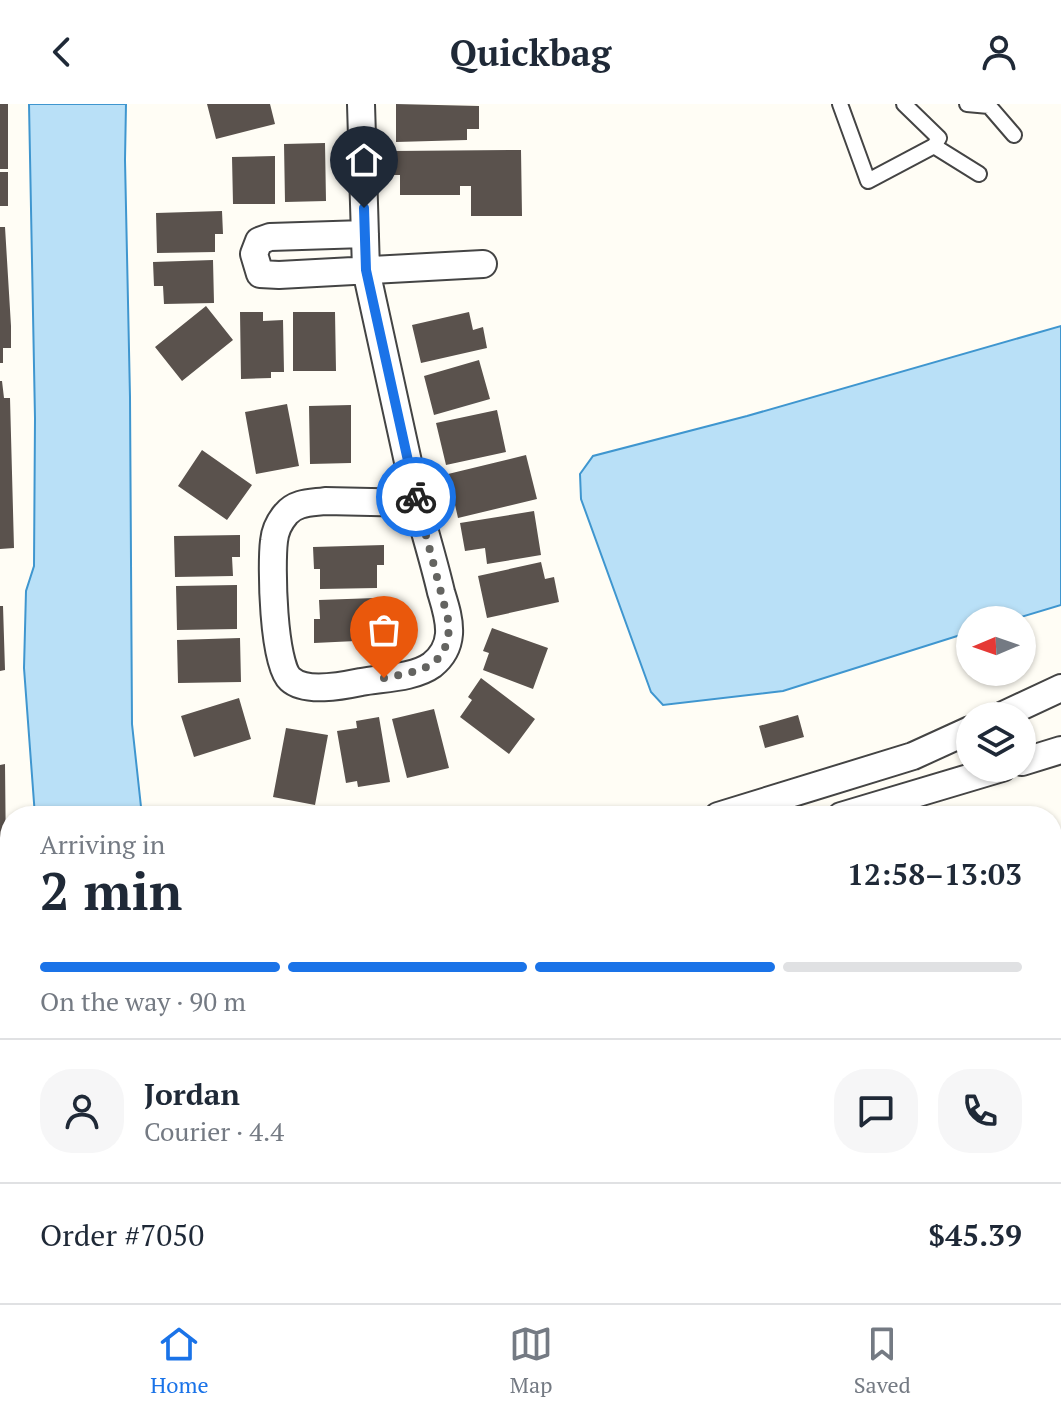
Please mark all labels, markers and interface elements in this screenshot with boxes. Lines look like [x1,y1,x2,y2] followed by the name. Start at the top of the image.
[450,29,611,76] text: Quickbag
[40,30,84,74] icon: back
[977,30,1021,74] icon: person
[330,126,398,208] pin
[342,138,386,182] icon: home
[376,457,456,537] courier
[394,475,438,519] icon: bike
[350,596,418,678] pin
[956,606,1036,686] north arrow
[956,606,1036,782] map controls
[362,608,406,652] icon: bag
[956,702,1036,782] button: layers
[40,827,165,861] text: Arriving in
[847,854,1022,894] text: 12:58–13:03
[40,856,182,925] text: 2 min
[40,984,246,1018] text: On the way · 90 m
[40,1069,124,1153] button: person
[834,1069,918,1153] button: chat
[938,1069,1022,1153] button: phone
[144,1074,240,1114] text: Jordan
[144,1114,284,1148] text: Courier · 4.4
[40,1215,204,1255] text: Order #7050
[928,1215,1022,1255] text: $45.39
[150,1322,209,1399] tab: Home
[509,1322,553,1399] tab: Map
[854,1322,911,1399] tab: Saved

